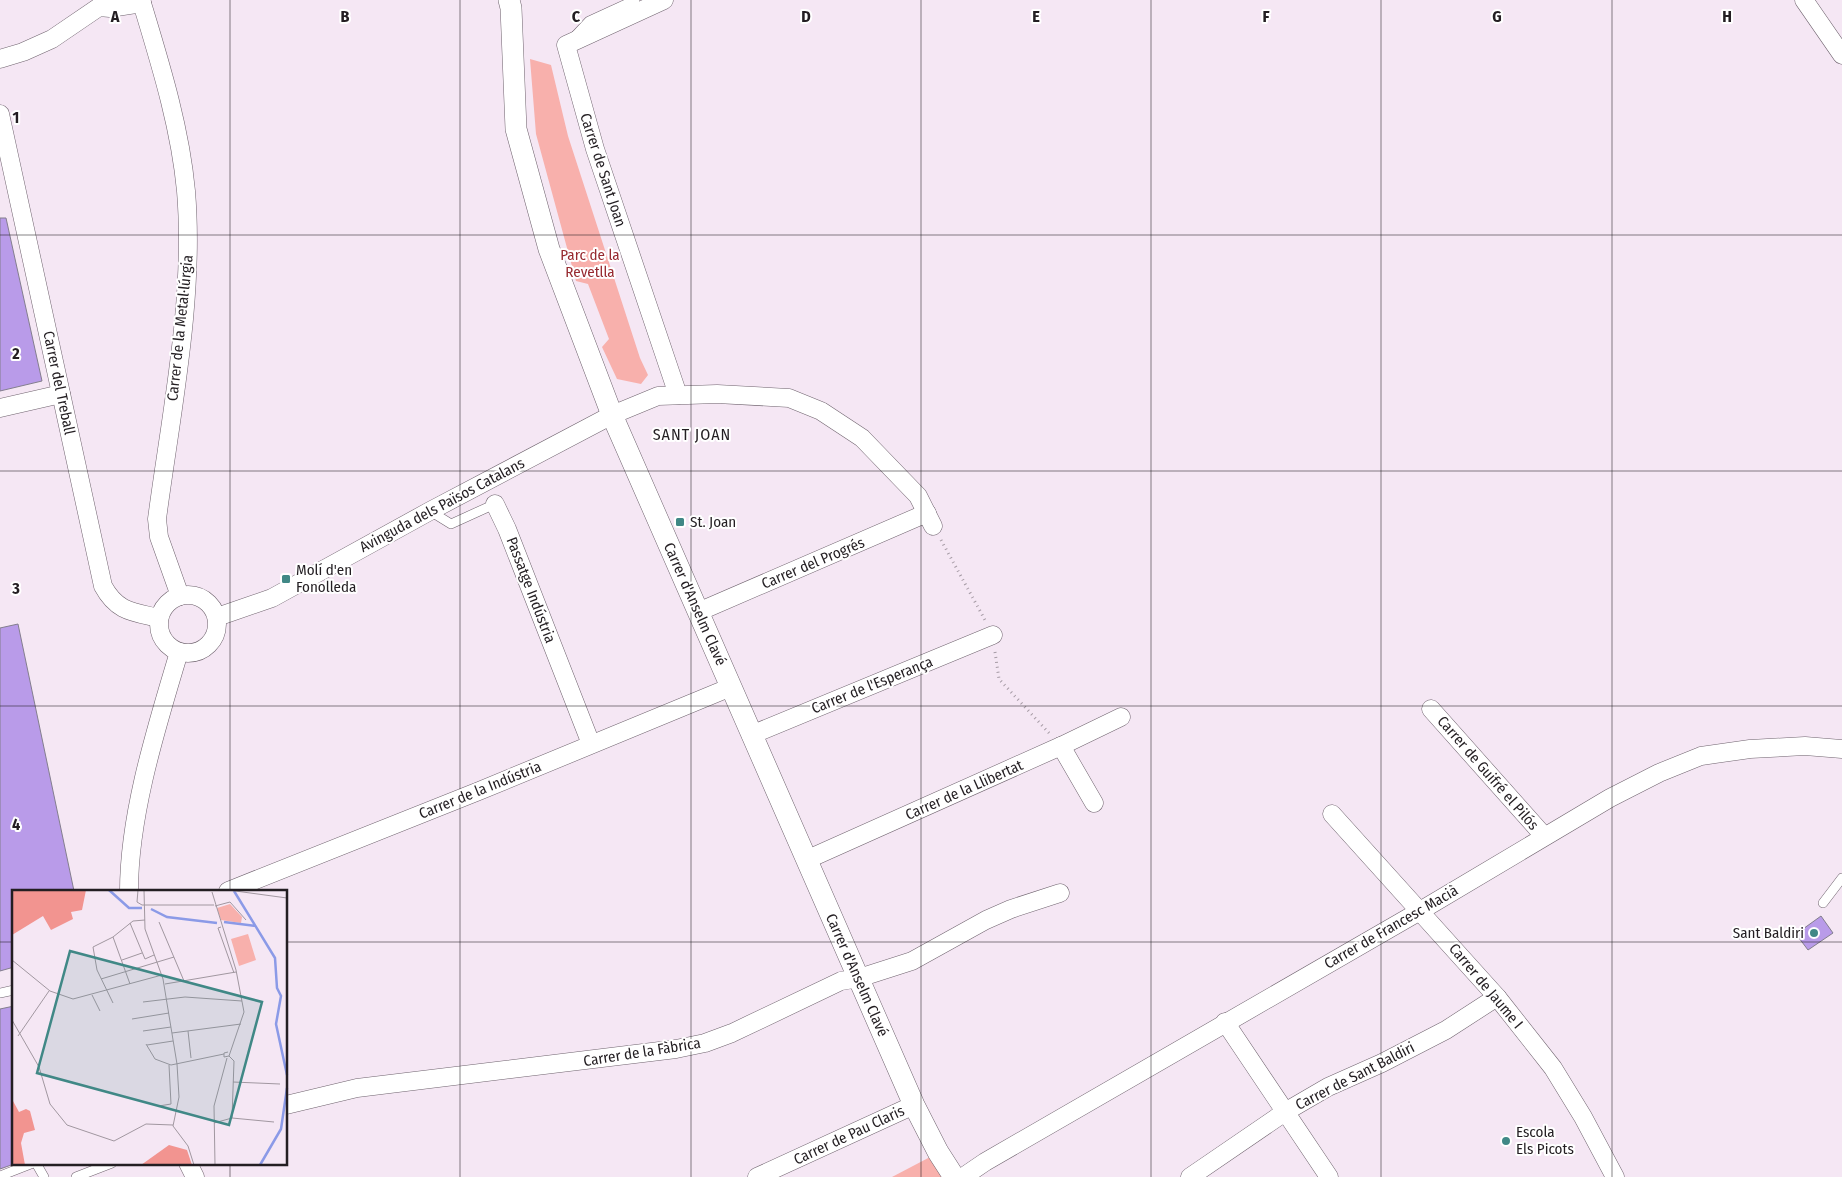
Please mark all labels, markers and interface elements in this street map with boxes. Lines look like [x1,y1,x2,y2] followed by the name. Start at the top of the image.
[110,7,120,26] text: A
[341,7,350,26] text: B
[572,7,581,26] text: C
[801,7,811,26] text: D
[1032,7,1040,26] text: E
[1262,7,1270,26] text: F
[1492,7,1502,26] text: G
[1722,7,1732,26] text: H
[13,108,19,127] text: 1
[576,111,630,229] street label: Carrer de Sant Joan
[560,246,620,281] park label: Parc de la Revetlla
[163,254,197,402] street label: Carrer de la Metal·lúrgia
[39,329,79,437] street label: Carrer del Treball
[11,344,20,363] text: 2
[653,425,731,444] district label: SANT JOAN
[357,454,527,556] street label: Avinguda dels Països Catalans
[690,513,736,531] place label: St. Joan
[674,516,686,528] marker: St. Joan
[759,533,867,593] street label: Carrer del Progrés
[503,534,559,646] street label: Passatge Indústria
[660,540,730,668] street label: Carrer d'Anselm Clavé
[296,561,356,596] place label: Molí d'en Fonolleda
[280,573,292,585] marker: Molí d'en Fonolleda
[11,579,20,598] text: 3
[809,652,935,718] street label: Carrer de l'Esperança
[1434,712,1542,834] street label: Carrer de Guifré el Pilós
[902,756,1026,824] street label: Carrer de la Llibertat
[416,757,544,823] street label: Carrer de la Indústria
[12,815,20,834] text: 4
[1321,881,1461,973] street label: Carrer de Francesc Macià
[12,890,288,1164] inset map
[822,911,892,1039] street label: Carrer d'Anselm Clavé
[1733,924,1804,942] place label: Sant Baldiri
[1808,927,1820,939] marker: Sant Baldiri
[1445,940,1527,1032] street label: Carrer de Jaume I
[582,1034,702,1070] street label: Carrer de la Fàbrica
[1292,1038,1418,1114] street label: Carrer de Sant Baldiri
[791,1101,907,1169] street label: Carrer de Pau Claris
[1516,1123,1574,1158] place label: Escola Els Picots
[1500,1135,1512,1147] marker: Escola Els Picots

